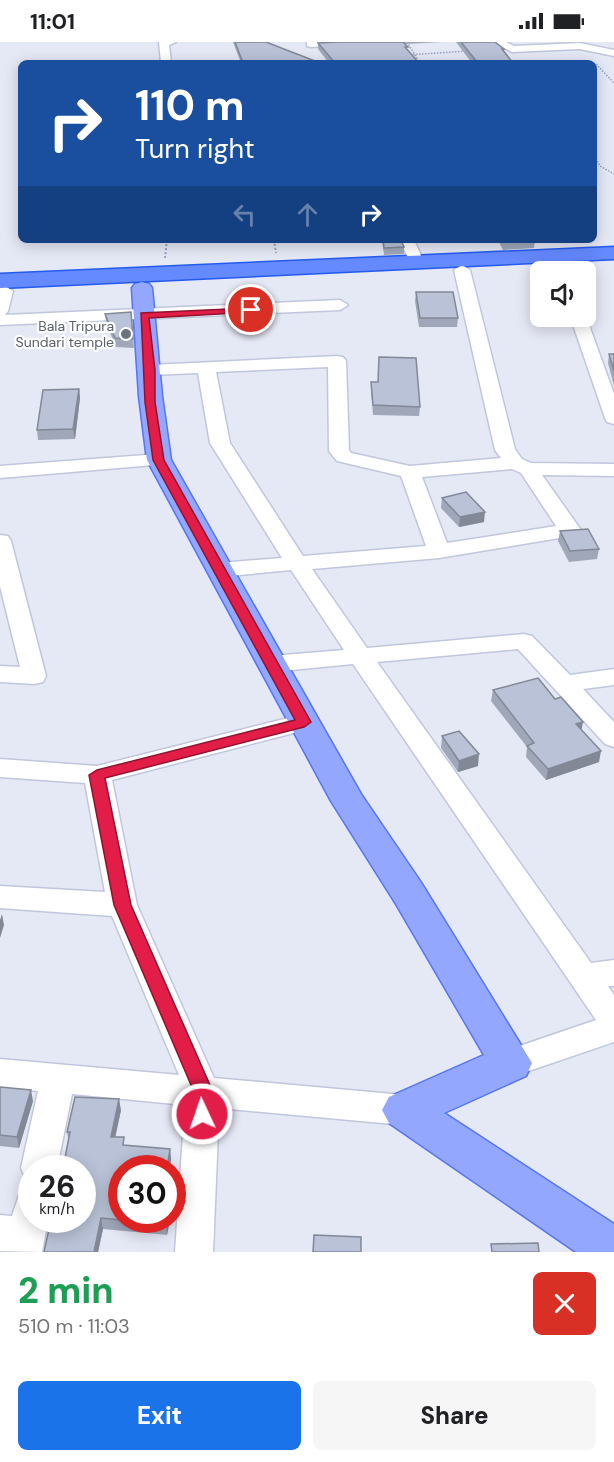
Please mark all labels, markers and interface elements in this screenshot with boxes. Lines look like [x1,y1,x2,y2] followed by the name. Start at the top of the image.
[30,7,75,36] text: 11:01
[135,78,245,133] text: 110 m
[36,84,114,162] icon: right
[135,131,255,166] text: Turn right
[228,198,261,231] icon: left
[291,198,324,231] icon: ahead
[354,198,387,231] icon: right
[530,261,596,327] map controls
[530,261,596,327] button: sound
[225,284,276,335] pin
[234,293,267,326] icon: arrive
[16,317,114,351] place label: Bala Tripura Sundari temple
[119,327,133,341] marker: Bala Tripura Sundari temple
[170,1082,234,1146] position arrow
[108,1155,186,1233] speed limit sign: 30
[39,1167,75,1206] text: 26
[39,1199,75,1219] text: km/h
[18,1267,114,1314] text: 2 min
[533,1272,596,1335] button: close
[18,1313,130,1339] text: 510 m · 11:03
[18,1381,301,1450] button: Exit
[313,1381,596,1450] button: Share

